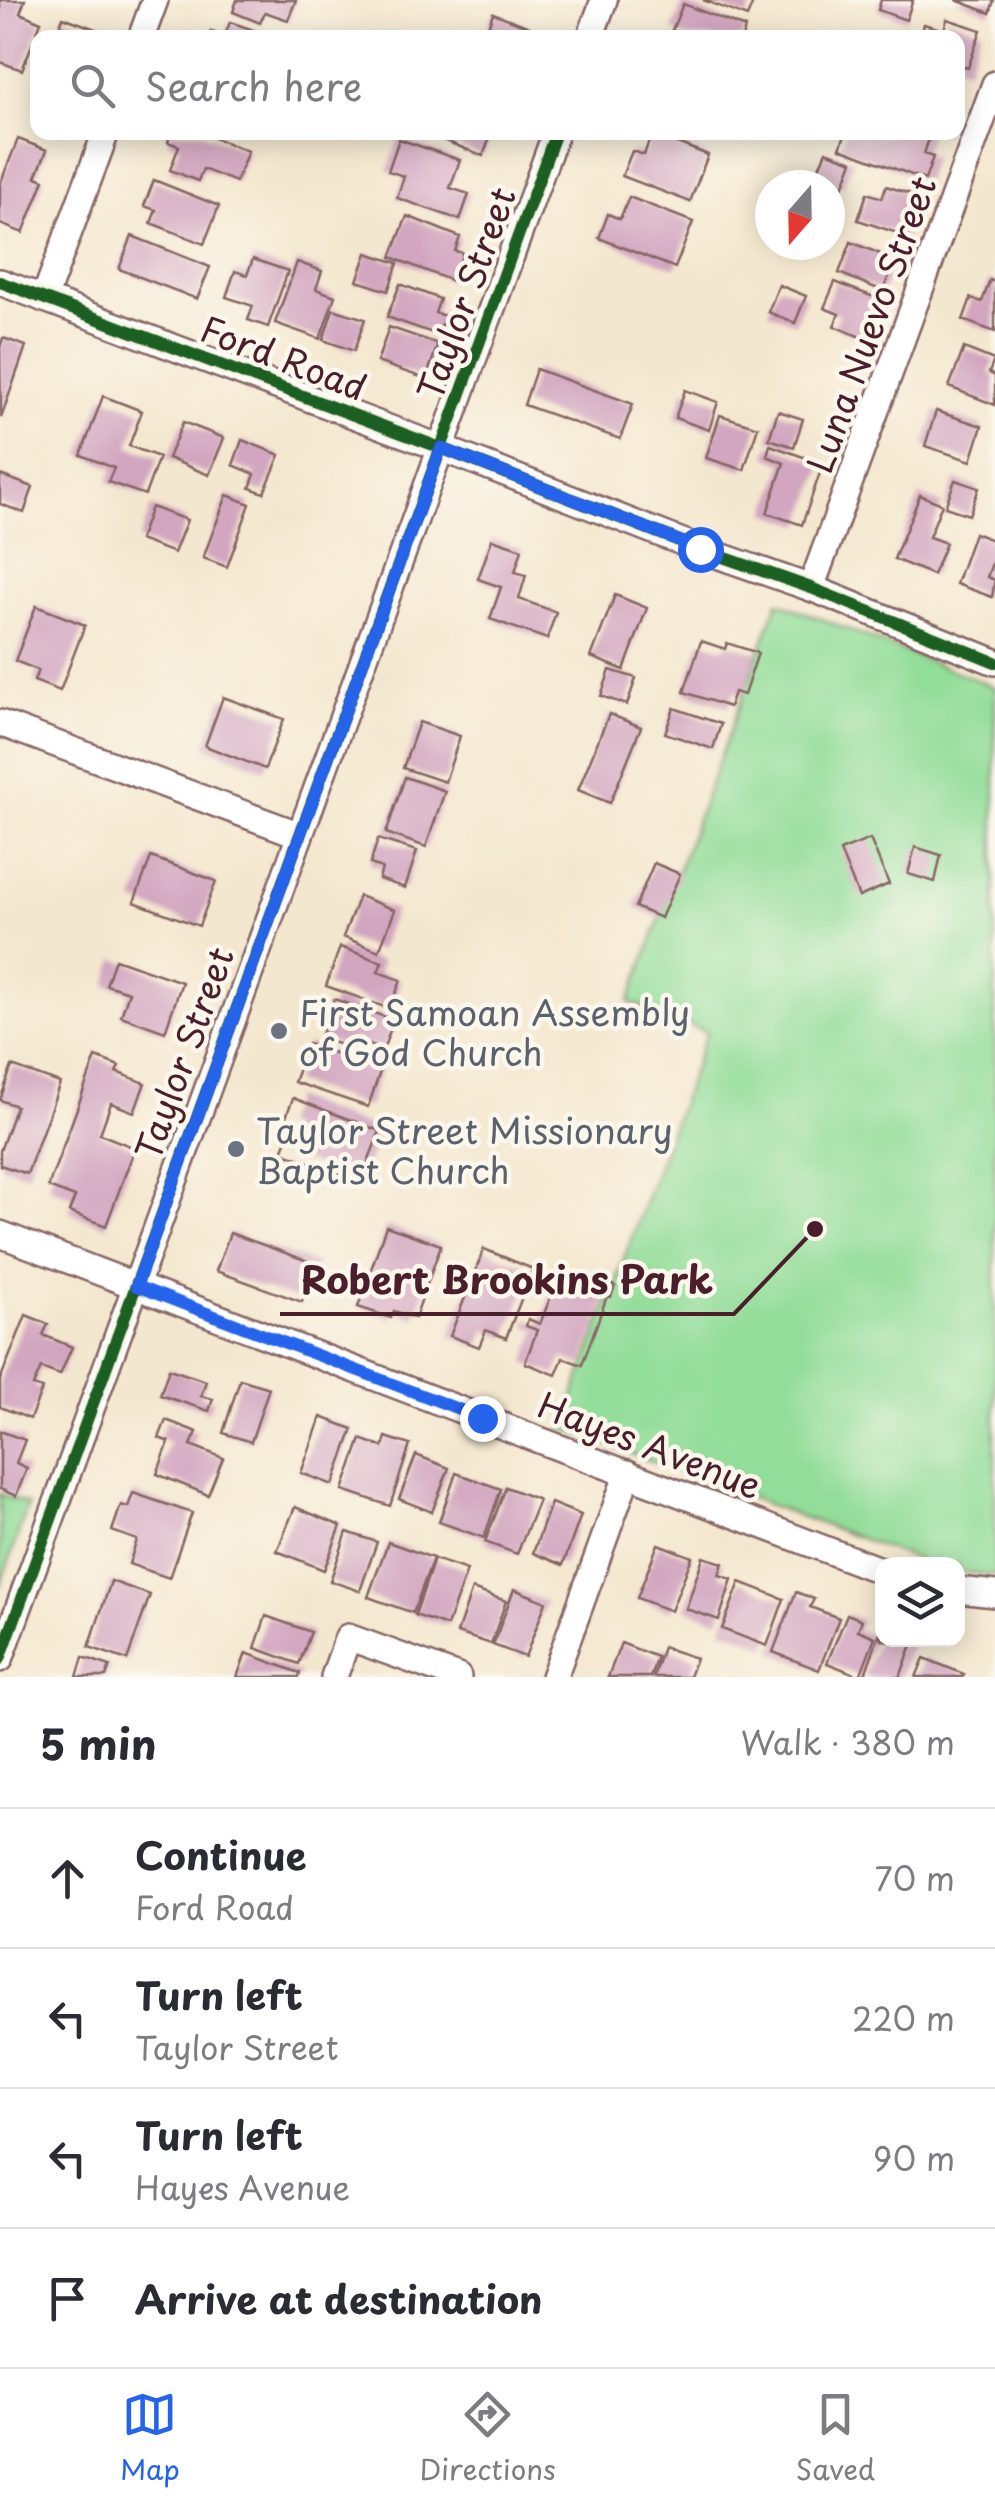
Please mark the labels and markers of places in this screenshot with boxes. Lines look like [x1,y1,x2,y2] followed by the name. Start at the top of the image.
[299,985,690,1078] place label: First Samoan Assembly of God Church
[268,1020,290,1042] marker: First Samoan Assembly of God Church
[256,1103,673,1196] place label: Taylor Street Missionary Baptist Church
[225,1138,247,1160] marker: Taylor Street Missionary Baptist Church
[280,1246,734,1314] callout: Robert Brookins Park

